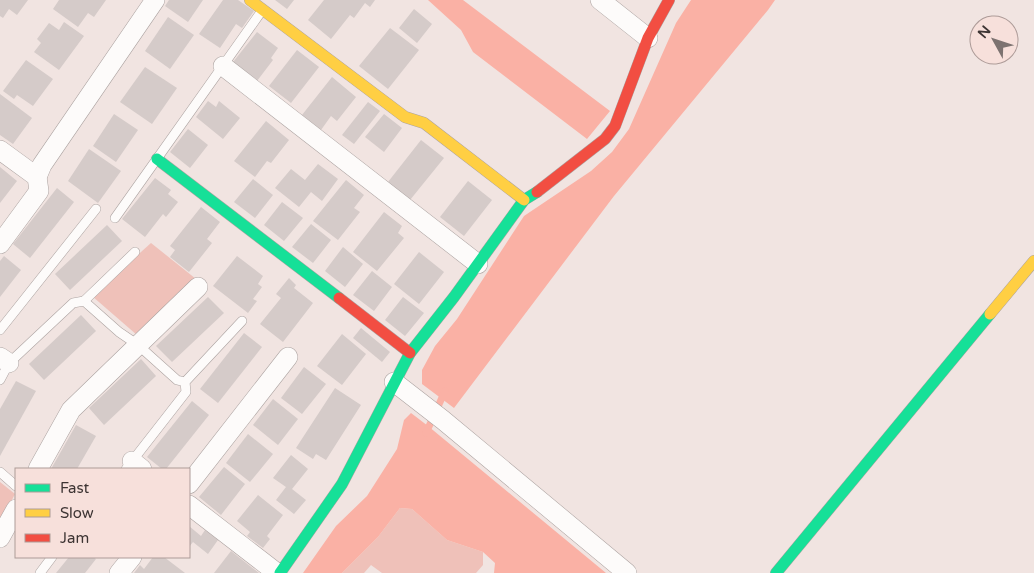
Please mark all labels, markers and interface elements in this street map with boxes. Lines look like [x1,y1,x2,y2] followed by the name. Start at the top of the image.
[969,15,1019,65] north arrow
[974,22,995,42] text: N
[15,468,190,558] legend
[60,479,90,497] text: Fast
[60,504,94,522] text: Slow
[60,529,89,547] text: Jam

